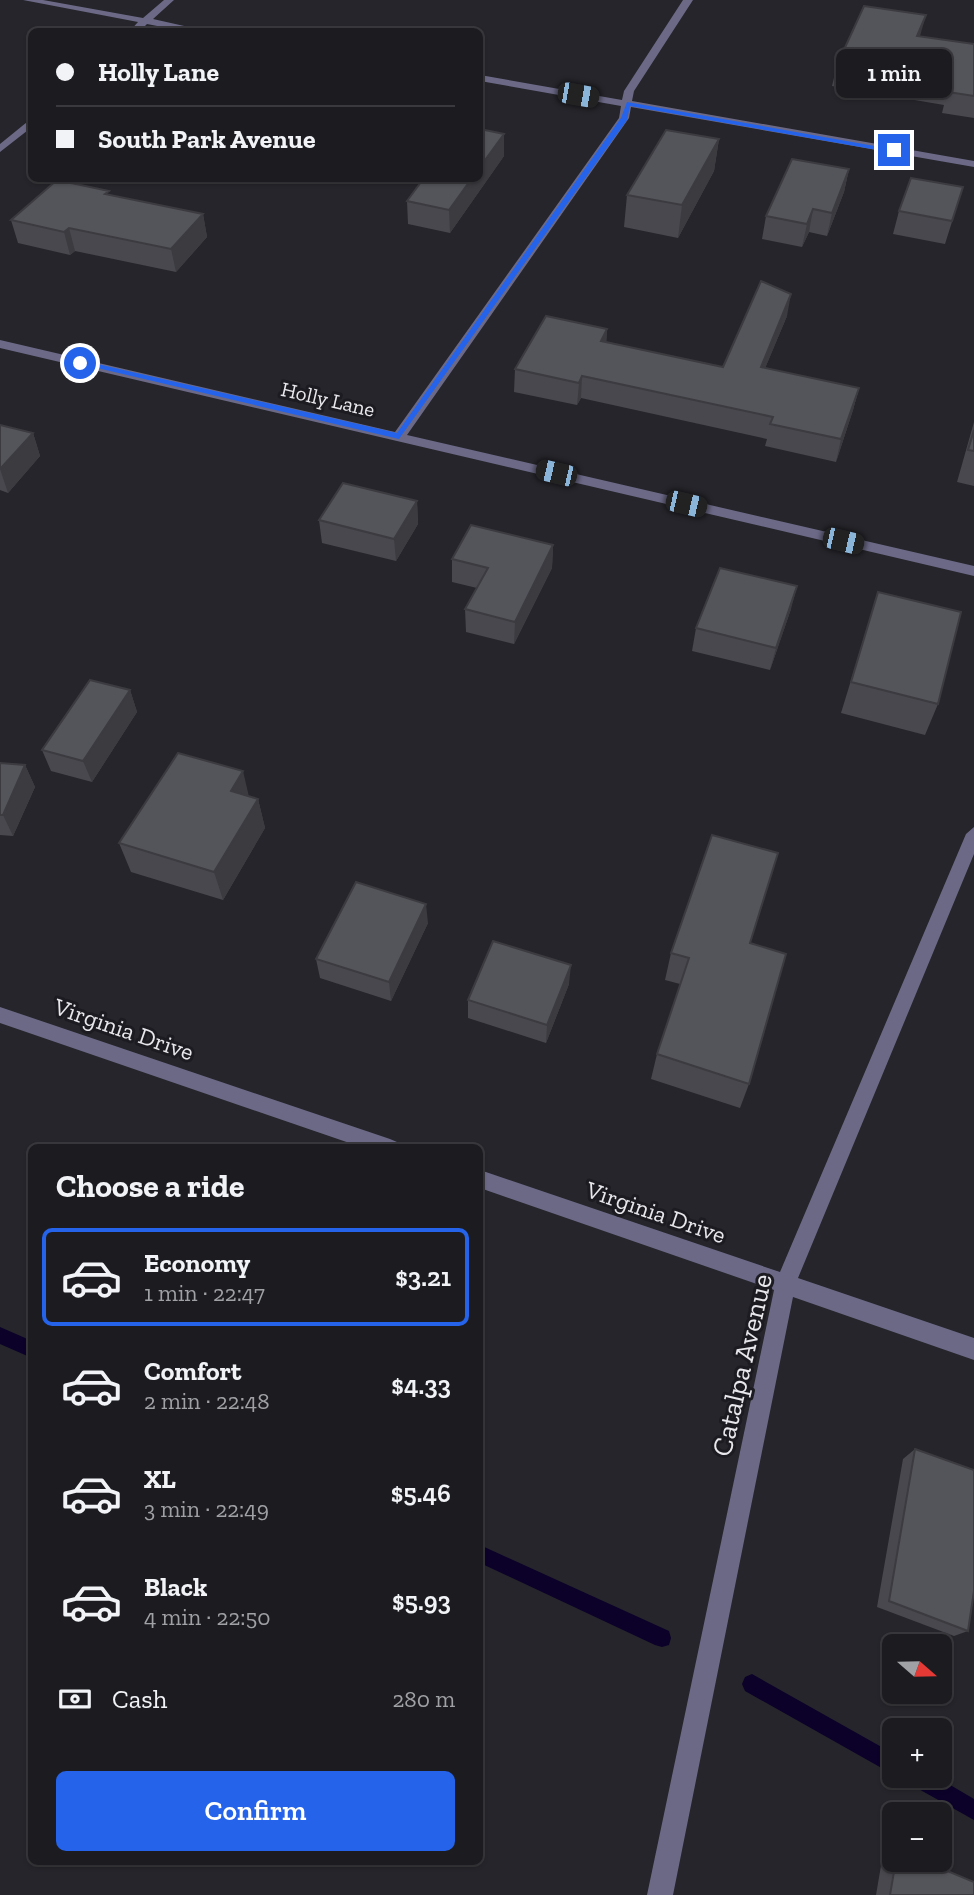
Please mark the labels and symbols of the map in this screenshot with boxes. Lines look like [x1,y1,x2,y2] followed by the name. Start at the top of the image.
[836,48,952,97] callout: 1 min
[556,81,601,109] car
[878,134,910,166] route end
[64,347,96,379] route start
[279,376,377,422] street label: Holly Lane
[534,458,579,488] car
[664,489,709,519] car
[821,526,866,556] car
[49,991,198,1066] street label: Virginia Drive
[581,1174,730,1249] street label: Virginia Drive
[705,1271,779,1459] street label: Catalpa Avenue
[882,1634,952,1704] north arrow

